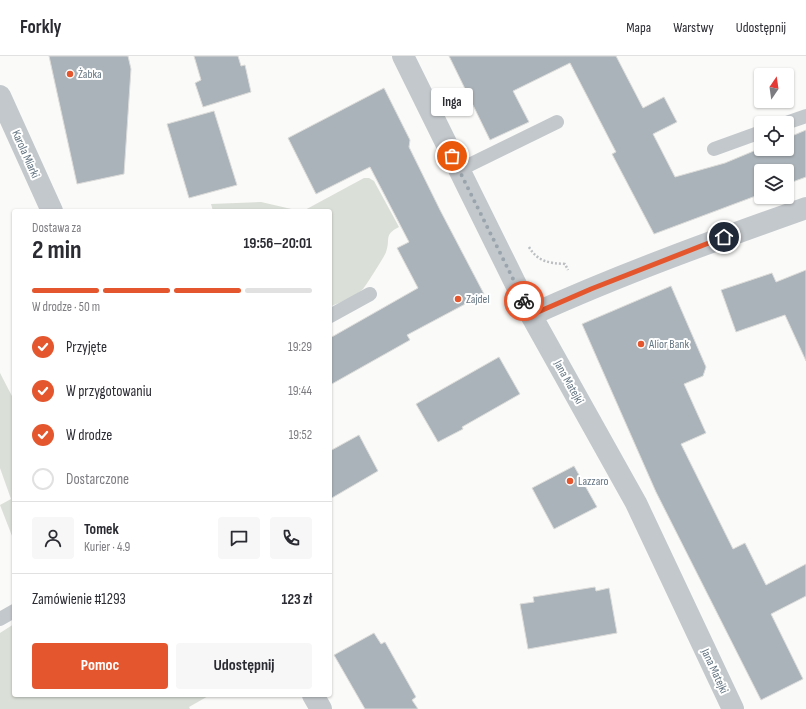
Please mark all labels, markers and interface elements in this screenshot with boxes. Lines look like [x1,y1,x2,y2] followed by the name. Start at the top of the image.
[20,16,61,39] text: Forkly
[626,19,651,36] text: Mapa
[673,19,714,36] text: Warstwy
[736,19,786,36] text: Udostępnij
[78,67,102,82] place label: Żabka
[754,68,794,108] north arrow
[754,68,794,204] map controls
[65,69,75,79] marker: Żabka
[431,88,473,116] callout: Inga
[442,94,462,110] text: Inga
[754,116,794,156] button: locate
[8,128,43,181] street label: Karola Miarki
[435,139,469,173] pin
[441,145,463,167] icon: bag
[754,164,794,204] button: layers
[32,220,81,236] text: Dostawa za
[707,220,741,254] pin
[713,226,735,248] icon: home
[243,234,312,253] text: 19:56–20:01
[32,235,82,266] text: 2 min
[504,281,544,321] courier
[513,290,535,312] icon: bike
[466,292,490,307] place label: Zajdel
[453,294,463,304] marker: Zajdel
[32,299,100,315] text: W drodze · 50 m
[32,336,54,358] icon: check
[648,337,689,352] place label: Alior Bank
[66,338,107,357] text: Przyjęte
[288,339,312,355] text: 19:29
[636,339,646,349] marker: Alior Bank
[550,357,587,407] street label: Jana Matejki
[32,380,54,402] icon: check
[66,382,152,401] text: W przygotowaniu
[288,383,312,399] text: 19:44
[32,424,54,446] icon: check
[66,426,112,445] text: W drodze
[289,427,312,443] text: 19:52
[66,470,129,489] text: Dostarczone
[578,474,609,489] place label: Lazzaro
[565,476,575,486] marker: Lazzaro
[32,517,74,559] button: person
[218,517,260,559] button: chat
[270,517,312,559] button: phone
[84,520,119,539] text: Tomek
[84,539,130,555] text: Kurier · 4.9
[32,590,126,609] text: Zamówienie #1293
[281,590,312,609] text: 123 zł
[32,643,168,689] button: Pomoc
[176,643,312,689] button: Udostępnij
[697,645,731,696] street label: Jana Matejki

